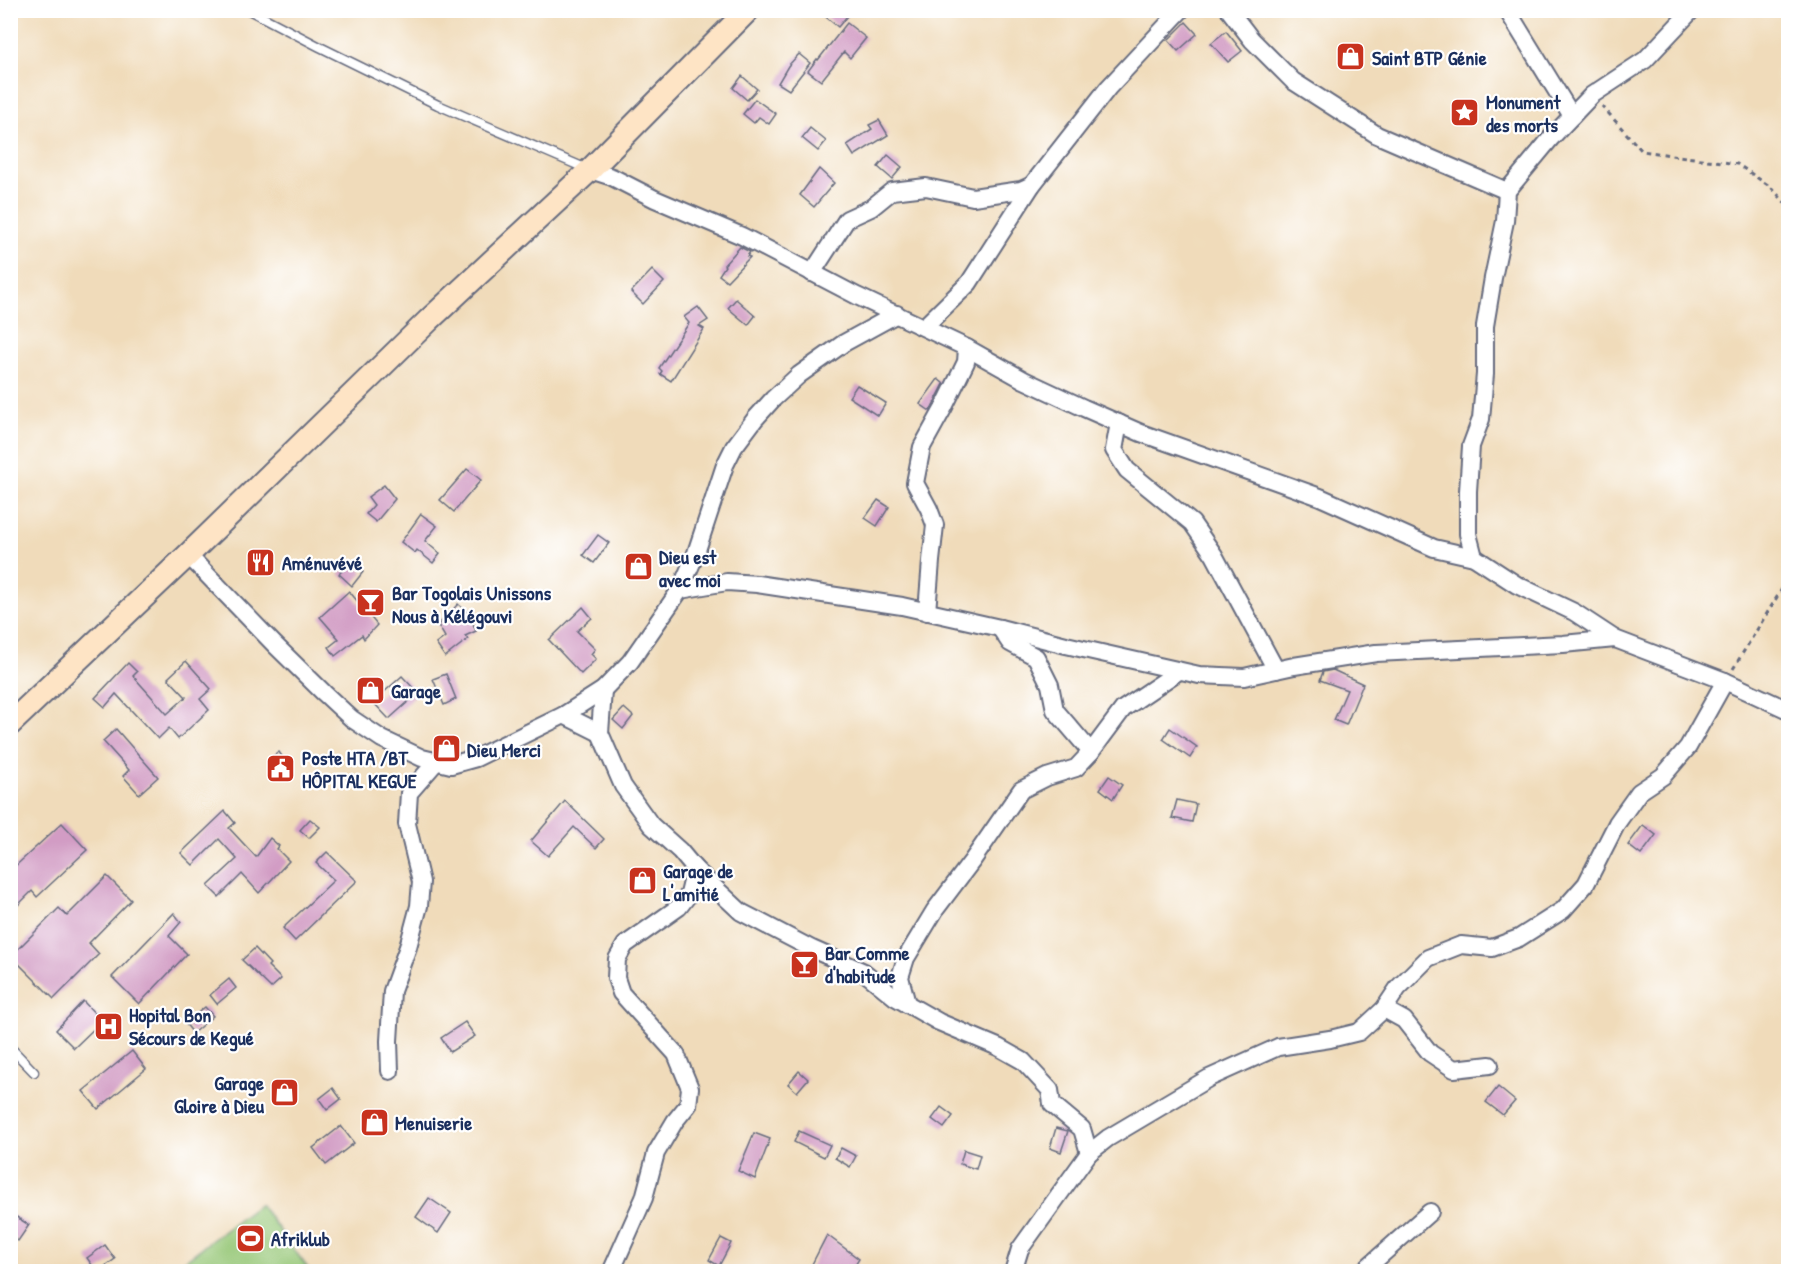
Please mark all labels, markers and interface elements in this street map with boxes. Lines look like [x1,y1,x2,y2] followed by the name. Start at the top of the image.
[1335,41,1367,73] shop icon: Saint BTP Génie
[1372,44,1487,71] place label: Saint BTP Génie
[1486,88,1562,138] place label: Monument des morts
[1449,97,1481,129] place icon: Monument des morts
[659,543,721,593] place label: Dieu est avec moi
[245,546,277,578] restaurant icon: Aménuvévé
[282,549,362,576] place label: Aménuvévé
[622,551,654,583] shop icon: Dieu est avec moi
[392,579,552,630] place label: Bar Togolais Unissons Nous à Kélégouvi
[355,587,387,619] bar icon: Bar Togolais Unissons Nous à Kélégouvi
[354,674,386,706] shop icon: Garage
[391,677,441,705] place label: Garage
[430,733,462,765] shop icon: Dieu Merci
[467,736,541,763] place label: Dieu Merci
[302,744,417,794] place label: Poste HTA /BT HÔPITAL KEGUE
[265,753,297,785] public building icon: Poste HTA /BT HÔPITAL KEGUE
[663,857,733,907] place label: Garage de L'amitié
[626,865,658,897] shop icon: Garage de L'amitié
[825,939,909,989] place label: Bar Comme d'habitude
[788,948,820,980] bar icon: Bar Comme d'habitude
[129,1001,254,1052] place label: Hopital Bon Sécours de Kegué
[92,1010,124,1042] hospital icon: Hopital Bon Sécours de Kegué
[174,1069,265,1119] place label: Garage Gloire à Dieu
[269,1077,301,1109] shop icon: Garage Gloire à Dieu
[358,1106,390,1138] shop icon: Menuiserie
[395,1109,472,1136] place label: Menuiserie
[234,1222,266,1254] sports icon: Afriklub
[271,1225,330,1252] place label: Afriklub

